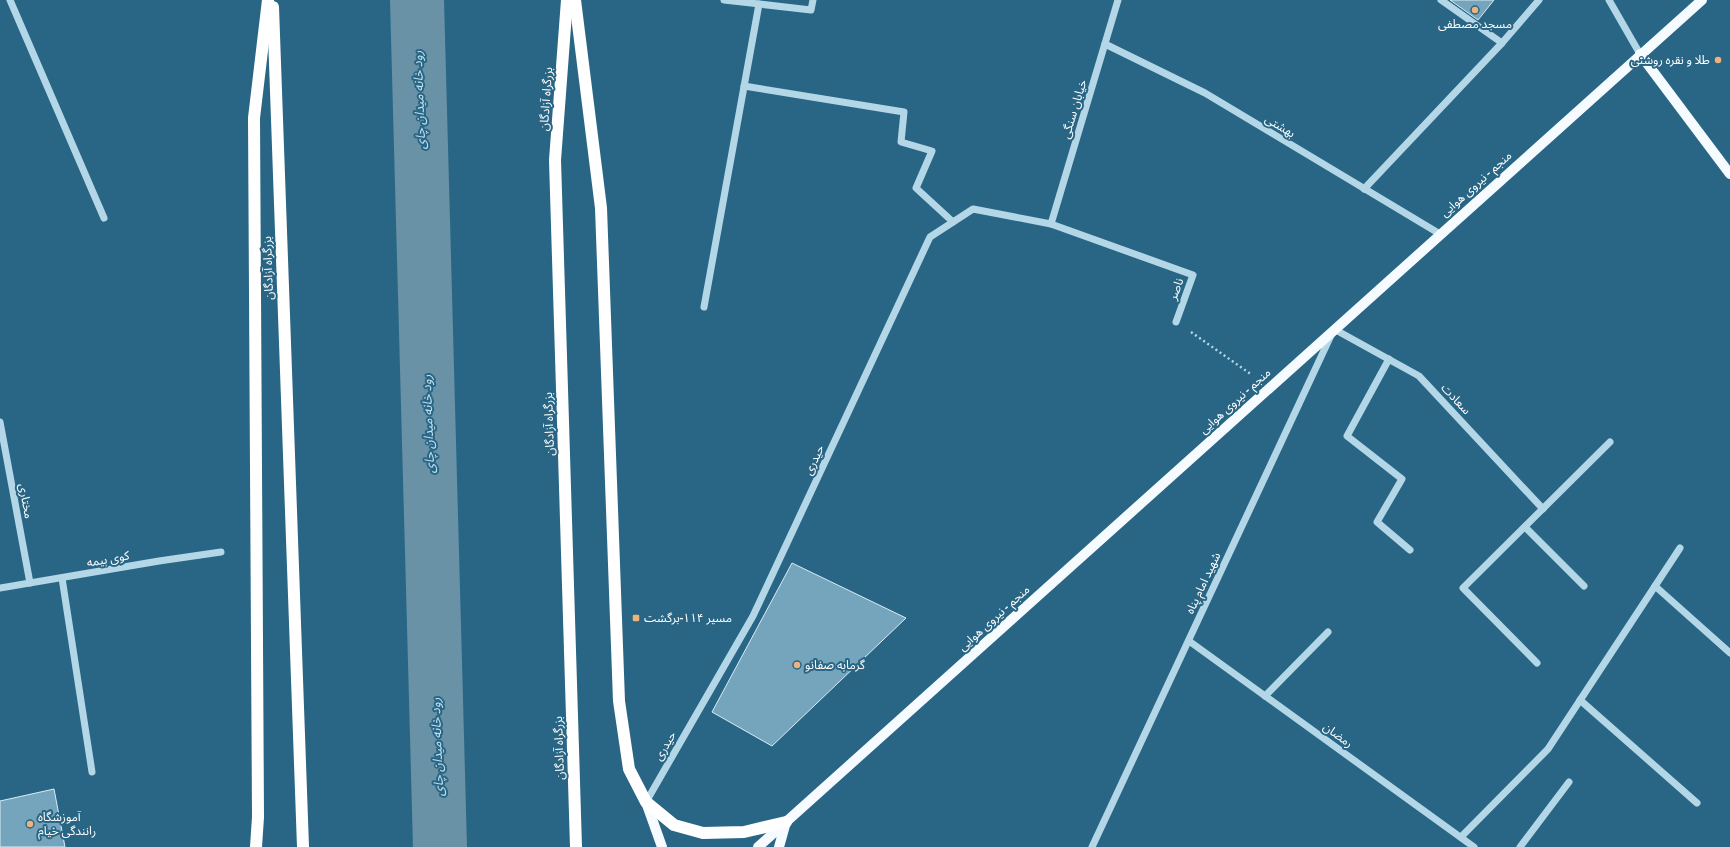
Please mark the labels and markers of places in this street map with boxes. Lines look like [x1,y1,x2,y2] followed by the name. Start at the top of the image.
[1470,5,1480,15] marker: مسجد مصطفی
[1438,16,1512,32] place label: مسجد مصطفی
[1631,52,1710,68] place label: طلا و نقره روشنی
[1713,55,1723,65] marker: طلا و نقره روشنی
[644,610,732,626] place label: مسیر ۱۱۴-برگشت
[631,613,641,623] marker: مسیر ۱۱۴-برگشت
[805,657,866,673] place label: گرمابه صفانو
[792,660,802,670] marker: گرمابه صفانو
[38,809,96,840] place label: آموزشگاه رانندگی خیام
[25,819,35,829] marker: آموزشگاه رانندگی خیام

